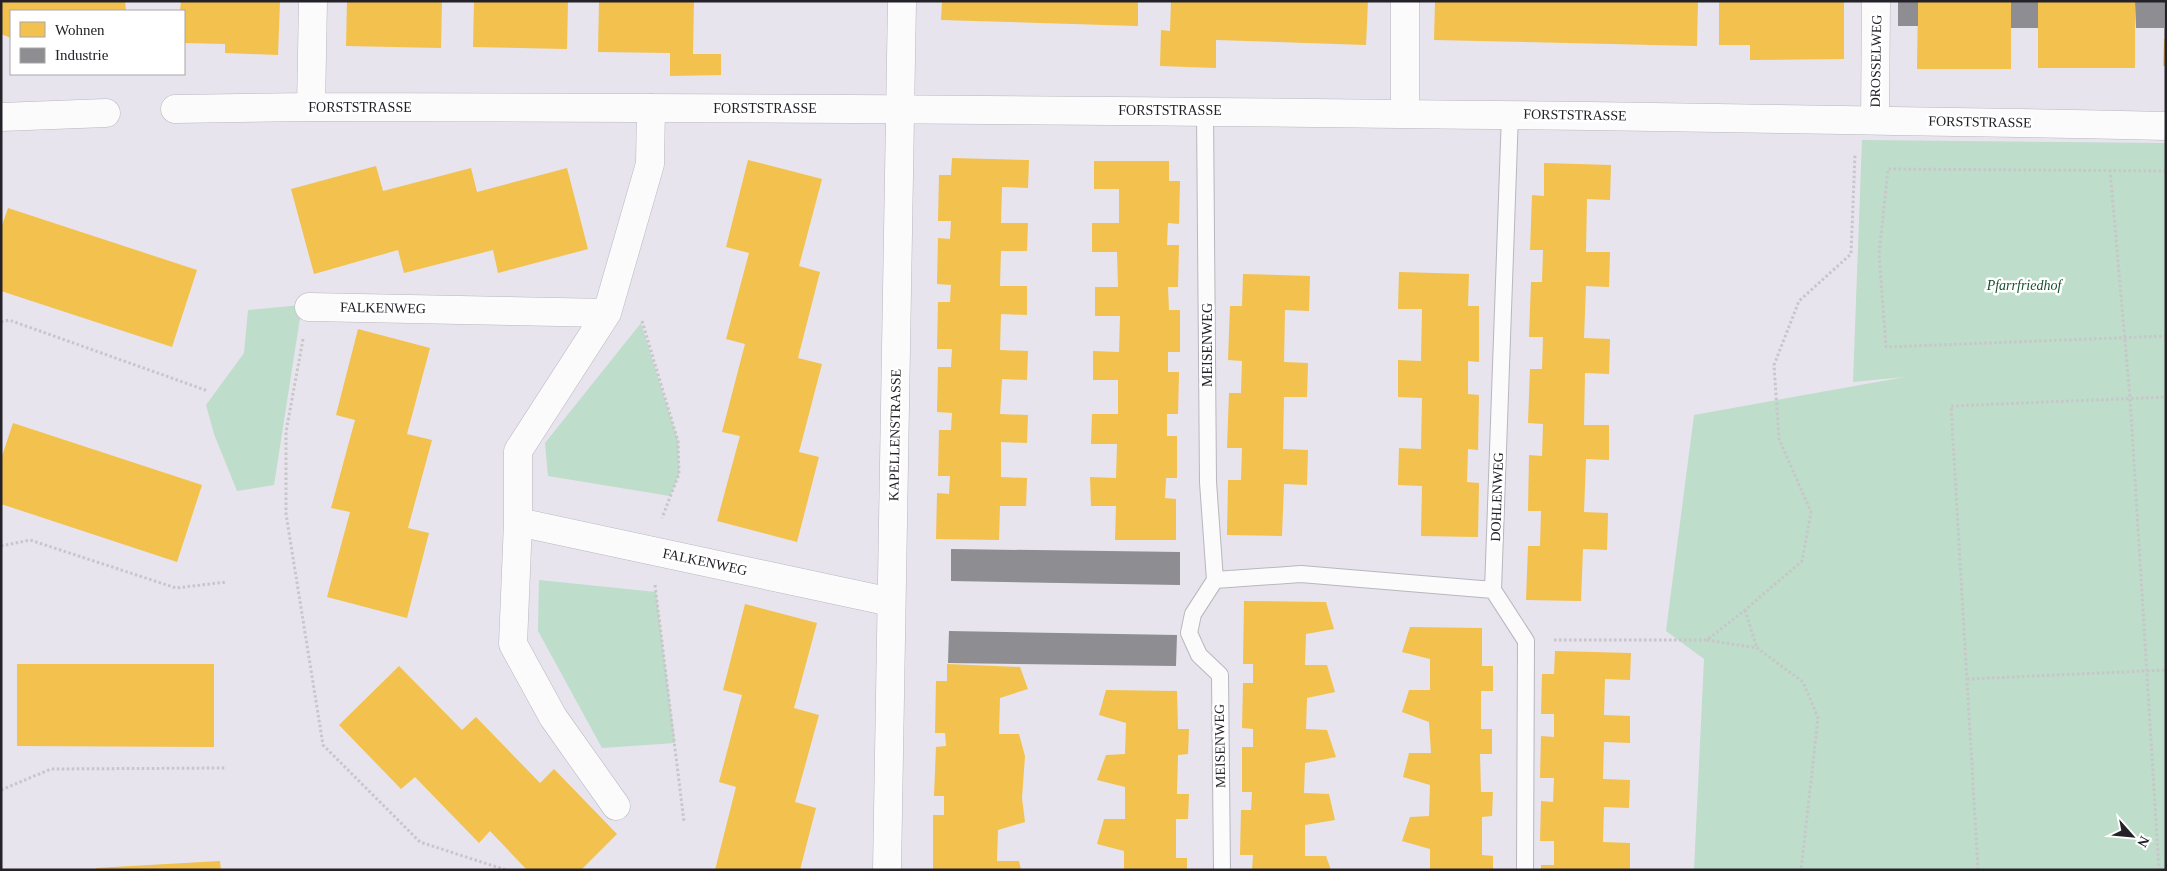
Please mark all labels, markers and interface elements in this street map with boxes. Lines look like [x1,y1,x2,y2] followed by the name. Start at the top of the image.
[10,10,185,75] legend
[1868,14,1884,108] street label: DROSSELWEG
[55,22,105,38] text: Wohnen
[55,47,109,63] text: Industrie
[308,100,412,115] street label: FORSTSTRASSE
[713,101,817,116] street label: FORSTSTRASSE
[1118,103,1222,118] street label: FORSTSTRASSE
[1523,107,1627,123] street label: FORSTSTRASSE
[1928,114,2032,130] street label: FORSTSTRASSE
[1986,278,2063,293] park label: Pfarrfriedhof
[340,300,426,316] street label: FALKENWEG
[1200,303,1215,387] street label: MEISENWEG
[886,369,904,501] street label: KAPELLENSTRASSE
[1488,452,1506,542] street label: DOHLENWEG
[661,546,749,578] street label: FALKENWEG
[1212,704,1228,788] street label: MEISENWEG
[2107,811,2157,861] north arrow
[2134,834,2152,850] text: N

